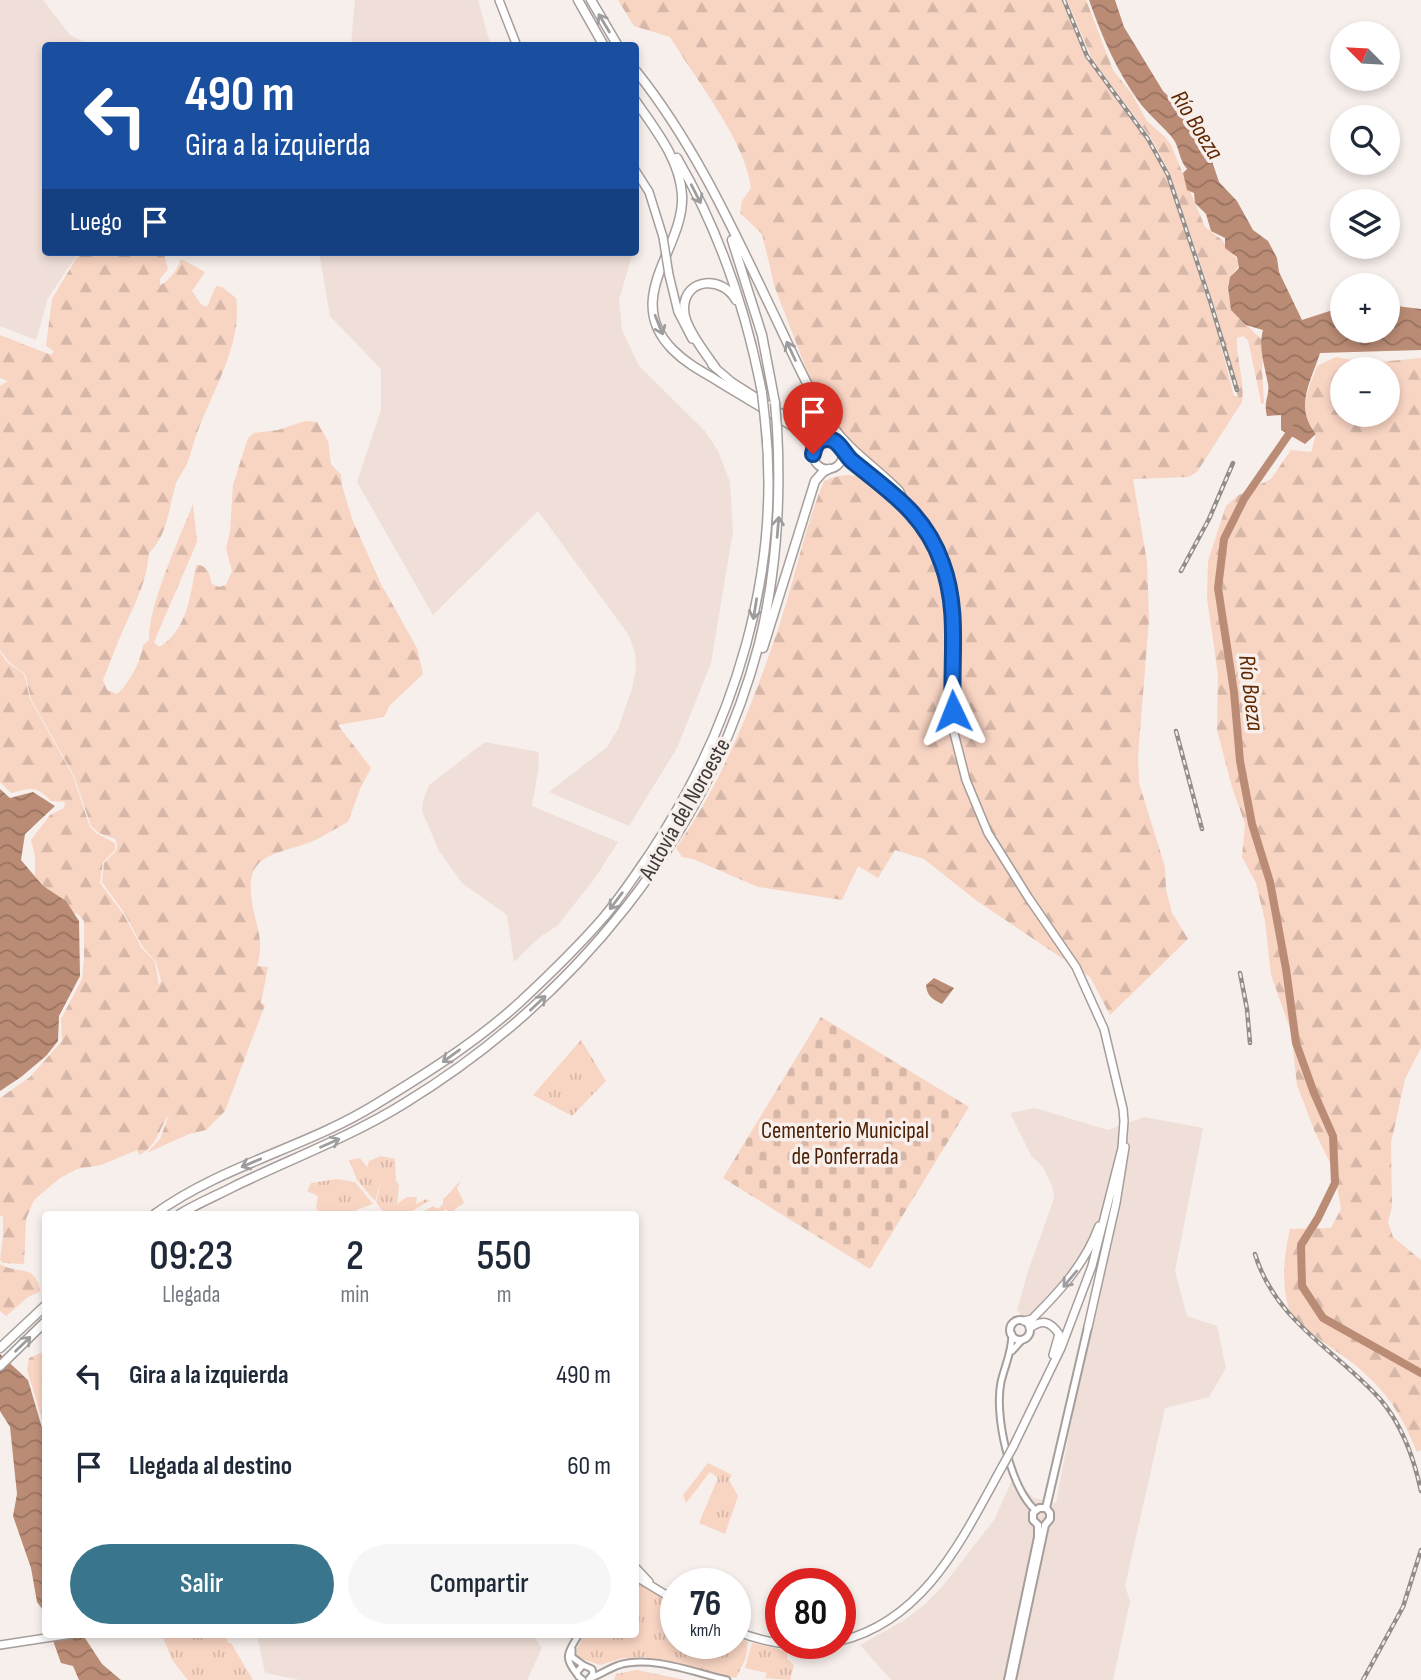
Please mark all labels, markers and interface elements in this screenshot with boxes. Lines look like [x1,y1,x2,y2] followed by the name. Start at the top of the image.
[597,13,611,33] one-way arrow
[1330,21,1400,91] north arrow
[1330,21,1400,427] map controls
[185,66,295,125] text: 490 m
[70,70,161,161] icon: left
[1165,85,1230,165] water label: Río Boeza
[1330,105,1400,175] button: search
[185,126,371,165] text: Gira a la izquierda
[690,183,704,204] one-way arrow
[1330,189,1400,259] button: layers
[136,203,174,241] icon: arrive
[70,207,122,238] text: Luego
[1330,273,1400,343] button: +
[654,314,666,336] one-way arrow
[784,341,797,363] one-way arrow
[1330,357,1400,427] button: −
[783,382,843,454] pin
[794,393,832,431] icon: arrive
[772,516,785,538] one-way arrow
[748,598,761,620] one-way arrow
[1232,653,1270,733] water label: Río Boeza
[916,674,990,748] position arrow
[633,733,737,886] street label: Autovía del Noroeste
[609,891,623,910] one-way arrow
[529,995,547,1011] one-way arrow
[442,1049,461,1063] one-way arrow
[761,1117,929,1171] park label: Cementerio Municipal de Ponferrada
[319,1136,340,1149] one-way arrow
[241,1157,262,1170] one-way arrow
[149,1231,233,1282] text: 09:23
[346,1231,364,1282] text: 2
[477,1231,532,1282] text: 550
[1062,1269,1078,1287] one-way arrow
[162,1281,220,1309] text: Llegada
[341,1281,369,1309] text: min
[497,1281,512,1309] text: m
[14,1335,31,1352] one-way arrow
[70,1357,108,1395] icon: left
[129,1360,289,1391] text: Gira a la izquierda
[556,1360,611,1391] text: 490 m
[70,1448,108,1486] icon: arrive
[129,1451,292,1482] text: Llegada al destino
[567,1451,611,1482] text: 60 m
[70,1544,334,1624] button: Salir
[348,1544,611,1624] button: Compartir
[765,1568,856,1659] speed limit sign: 80
[690,1583,721,1626] text: 76
[690,1620,721,1641] text: km/h

